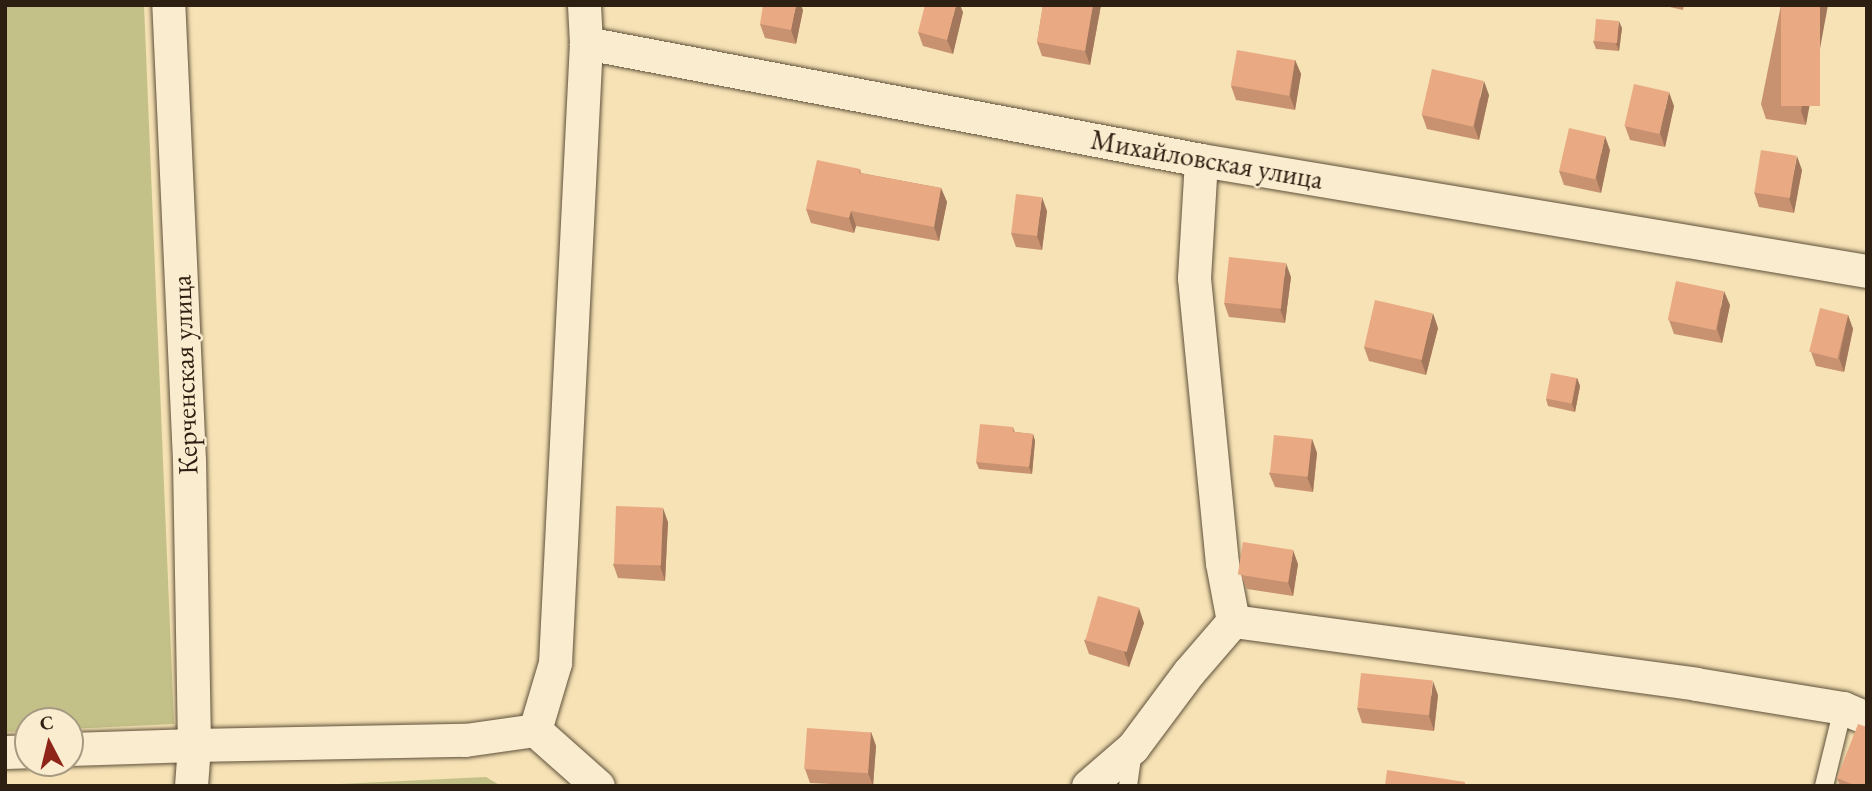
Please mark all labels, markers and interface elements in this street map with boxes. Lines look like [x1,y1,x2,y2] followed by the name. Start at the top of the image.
[1088,122,1326,196] street label: Михайловская улица
[164,274,204,476] street label: Керченская улица
[14,707,84,777] north arrow
[38,709,55,736] text: С

